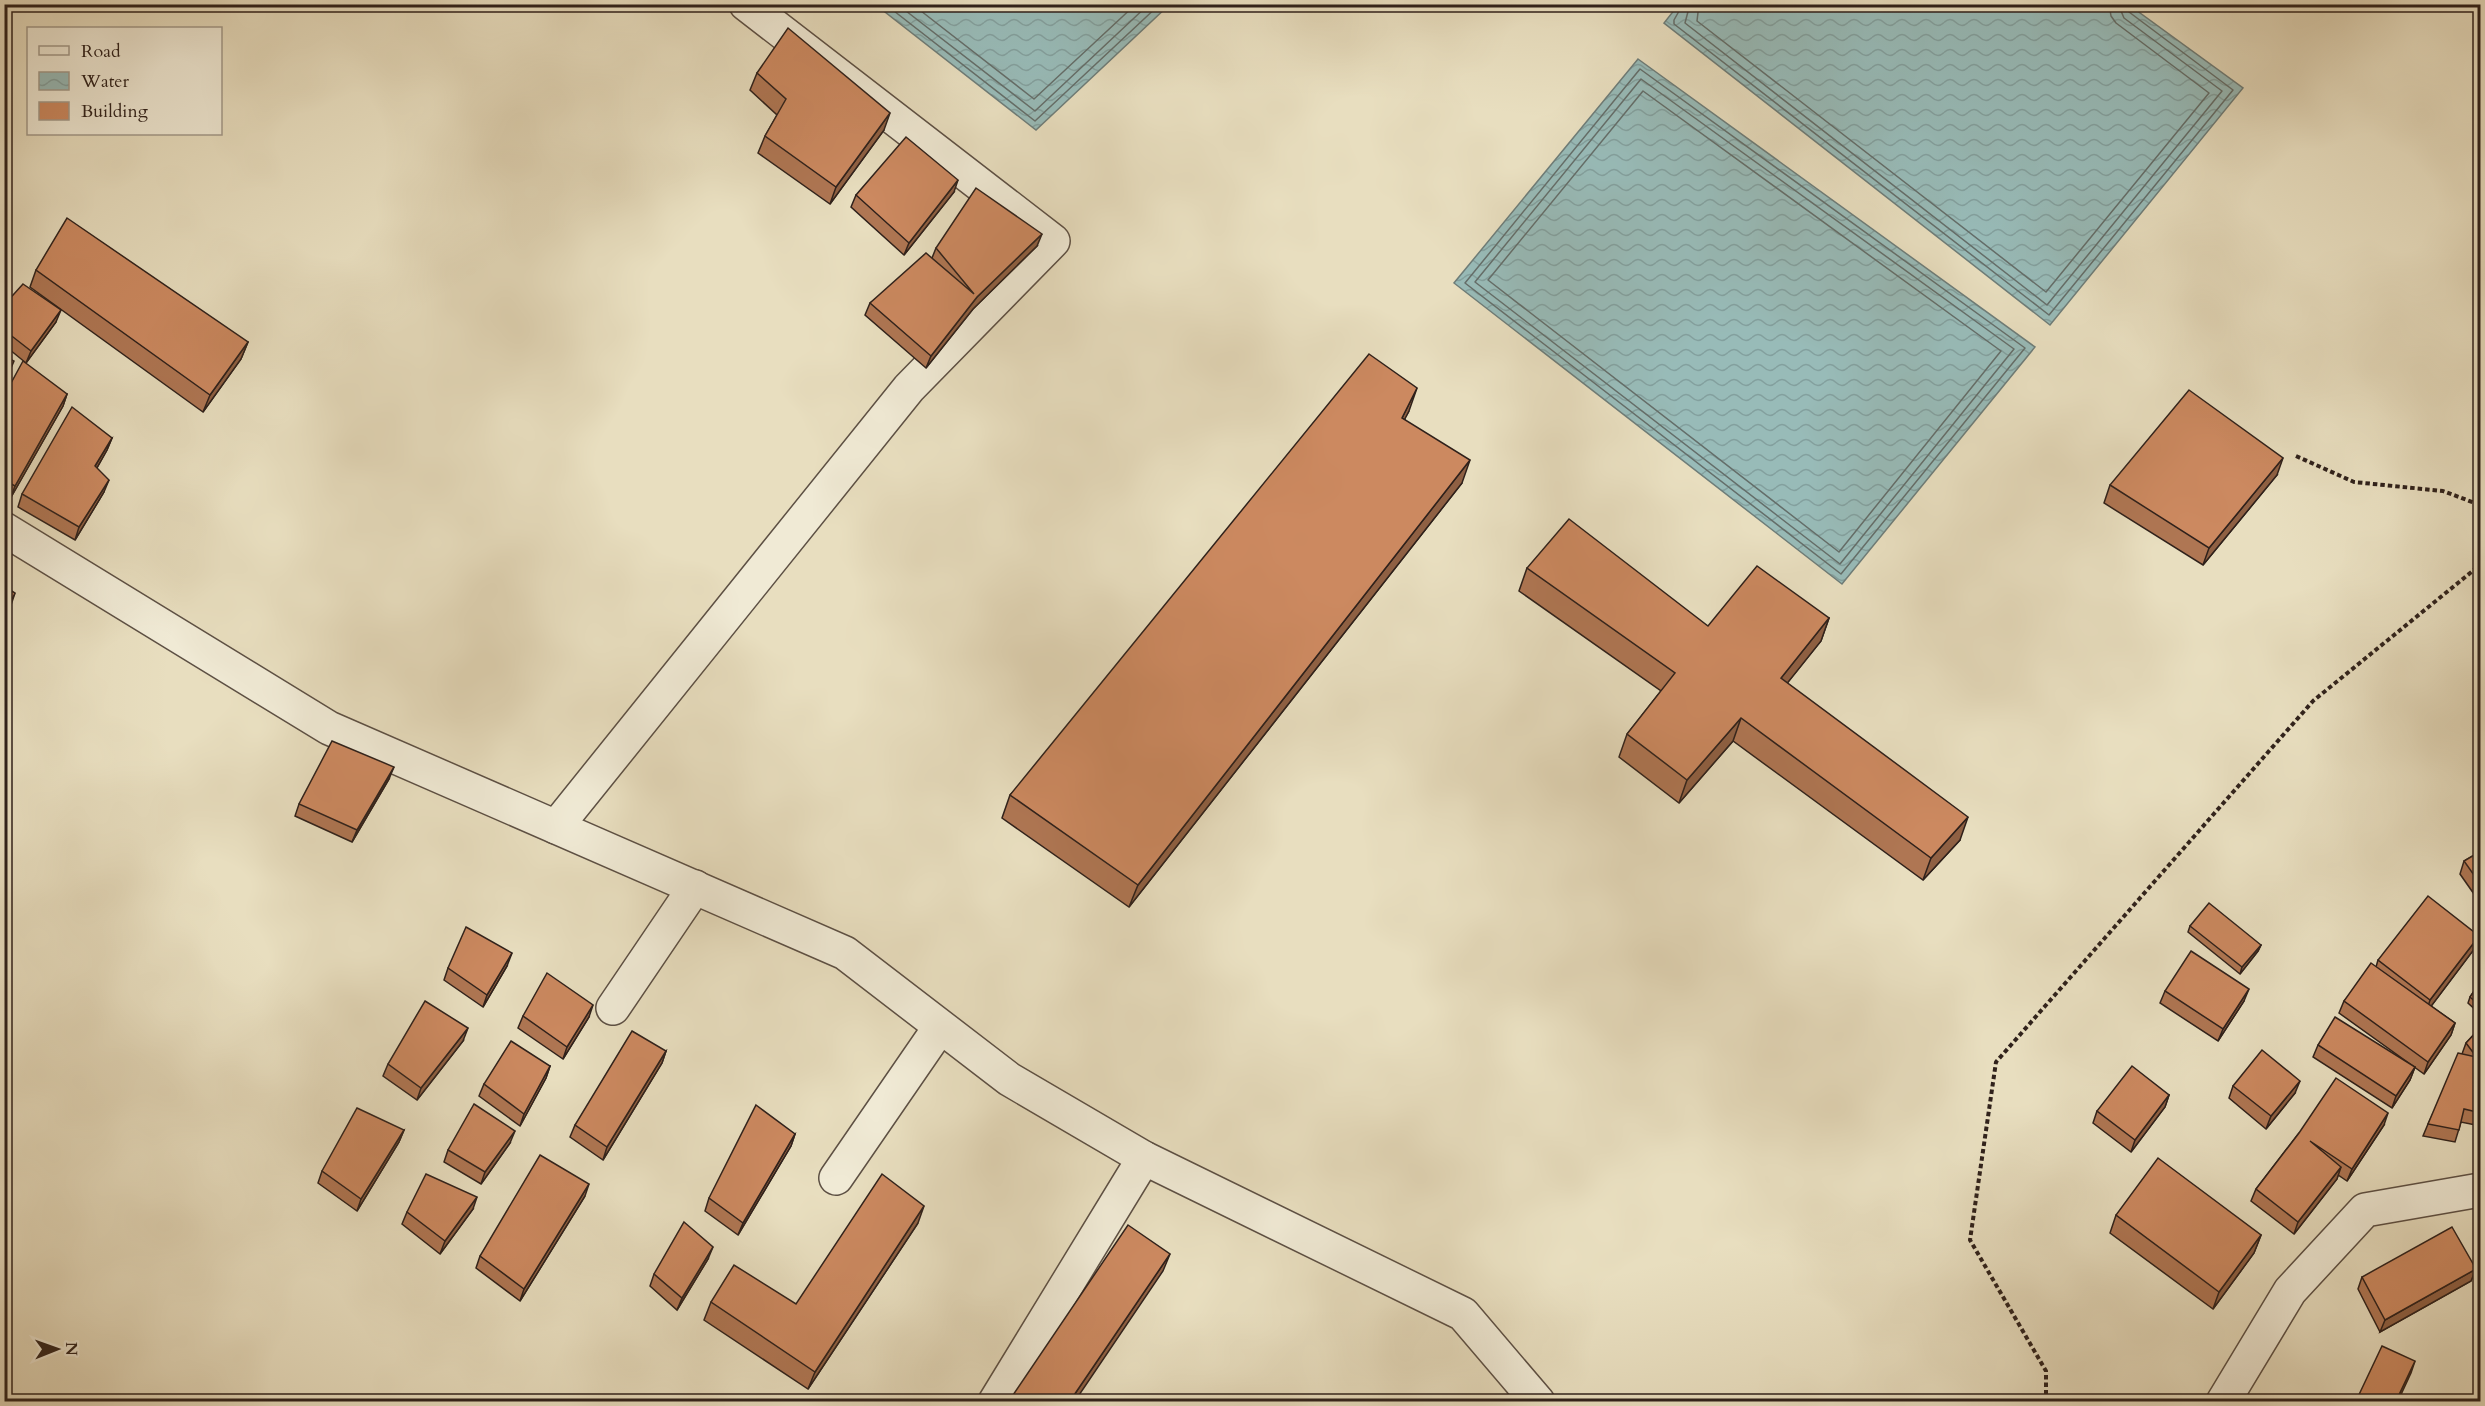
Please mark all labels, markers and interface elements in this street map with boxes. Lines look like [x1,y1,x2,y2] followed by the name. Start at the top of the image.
[27,27,222,135] legend
[81,39,121,64] text: Road
[80,69,130,94] text: Water
[81,99,149,124] text: Building
[27,1319,87,1379] north arrow
[60,1342,82,1356] text: N

